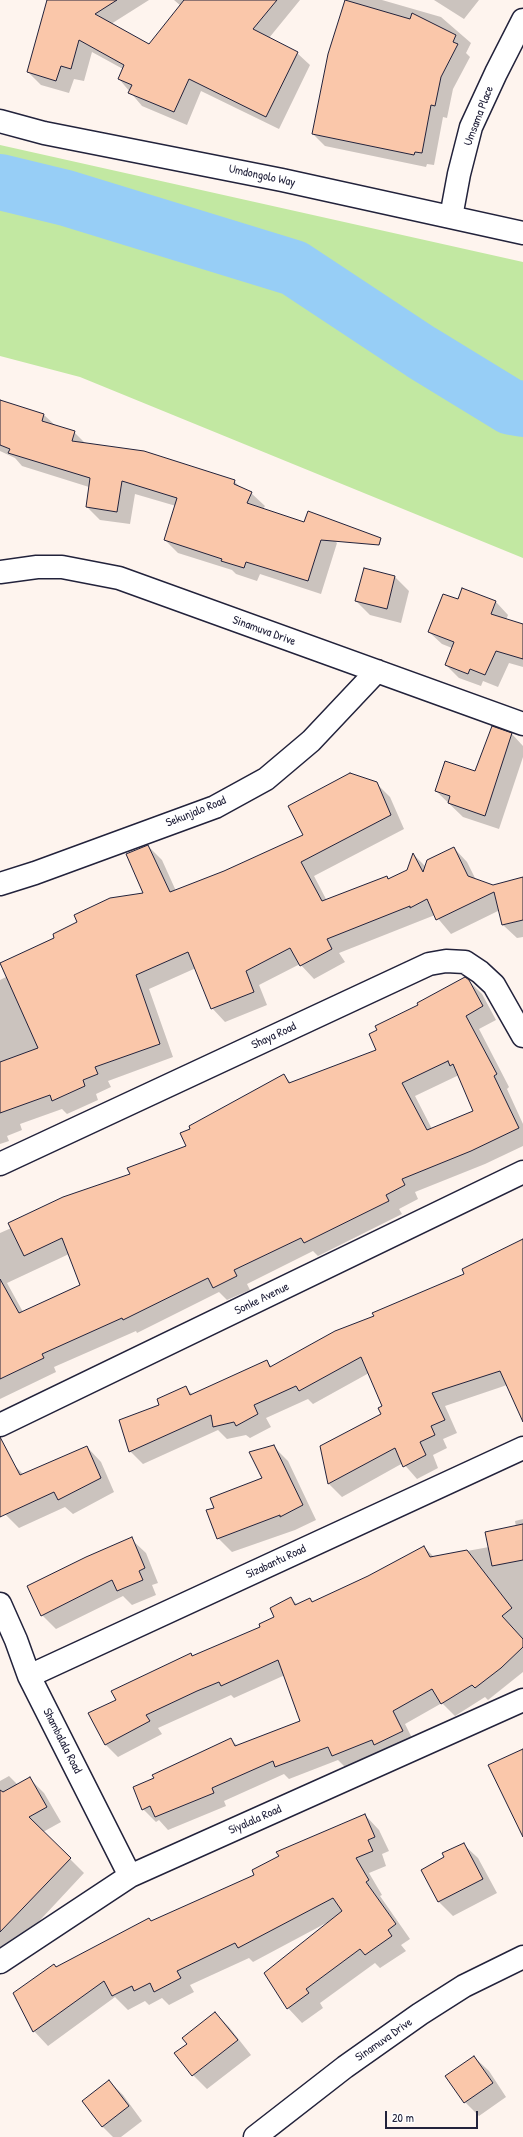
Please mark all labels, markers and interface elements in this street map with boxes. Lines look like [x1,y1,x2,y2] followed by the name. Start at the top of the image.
[461,84,497,148] street label: Umsama Place
[227,162,297,190] street label: Umdongolo Way
[230,613,298,649] street label: Sinamuva Drive
[164,793,228,831] street label: Sekunjalo Road
[249,1019,299,1053] street label: Shaya Road
[232,1280,292,1318] street label: Sonke Avenue
[244,1542,308,1582] street label: Sizabantu Road
[39,1706,85,1776] street label: Shambalala Road
[226,1802,284,1838] street label: Siyalala Road
[353,2015,415,2065] street label: Sinamuva Drive
[387,2103,480,2129] scale bar
[392,2109,414,2126] text: 20 m

